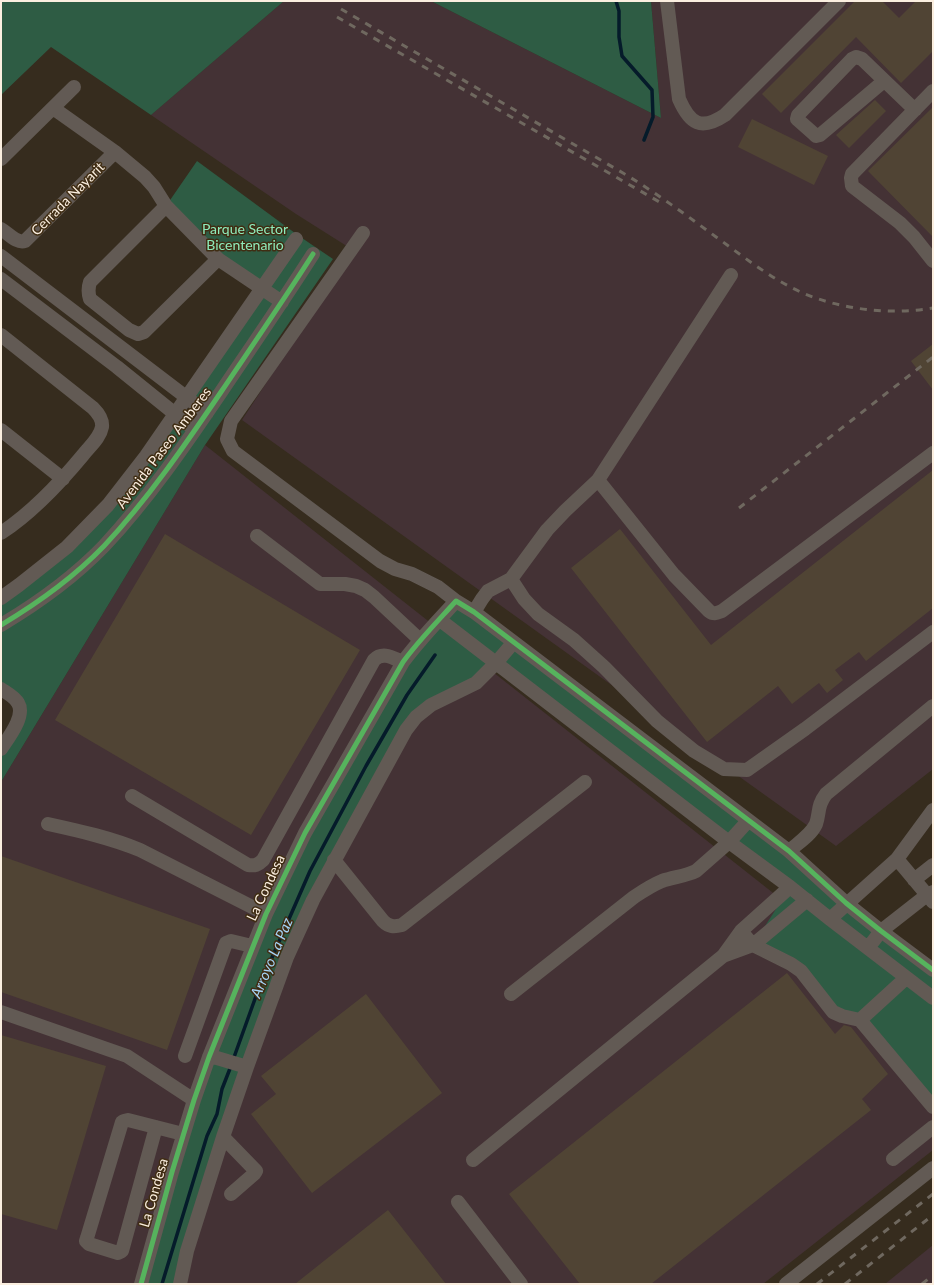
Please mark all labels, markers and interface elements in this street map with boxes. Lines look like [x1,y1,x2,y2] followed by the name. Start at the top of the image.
[28,159,108,239] street label: Cerrada Nayarit
[202,221,288,254] park label: Parque Sector Bicentenario
[113,384,215,512] street label: Avenida Paseo Amberes
[243,852,289,924] street label: La Condesa
[247,915,297,1001] water label: Arroyo La Paz
[136,1157,172,1229] street label: La Condesa

